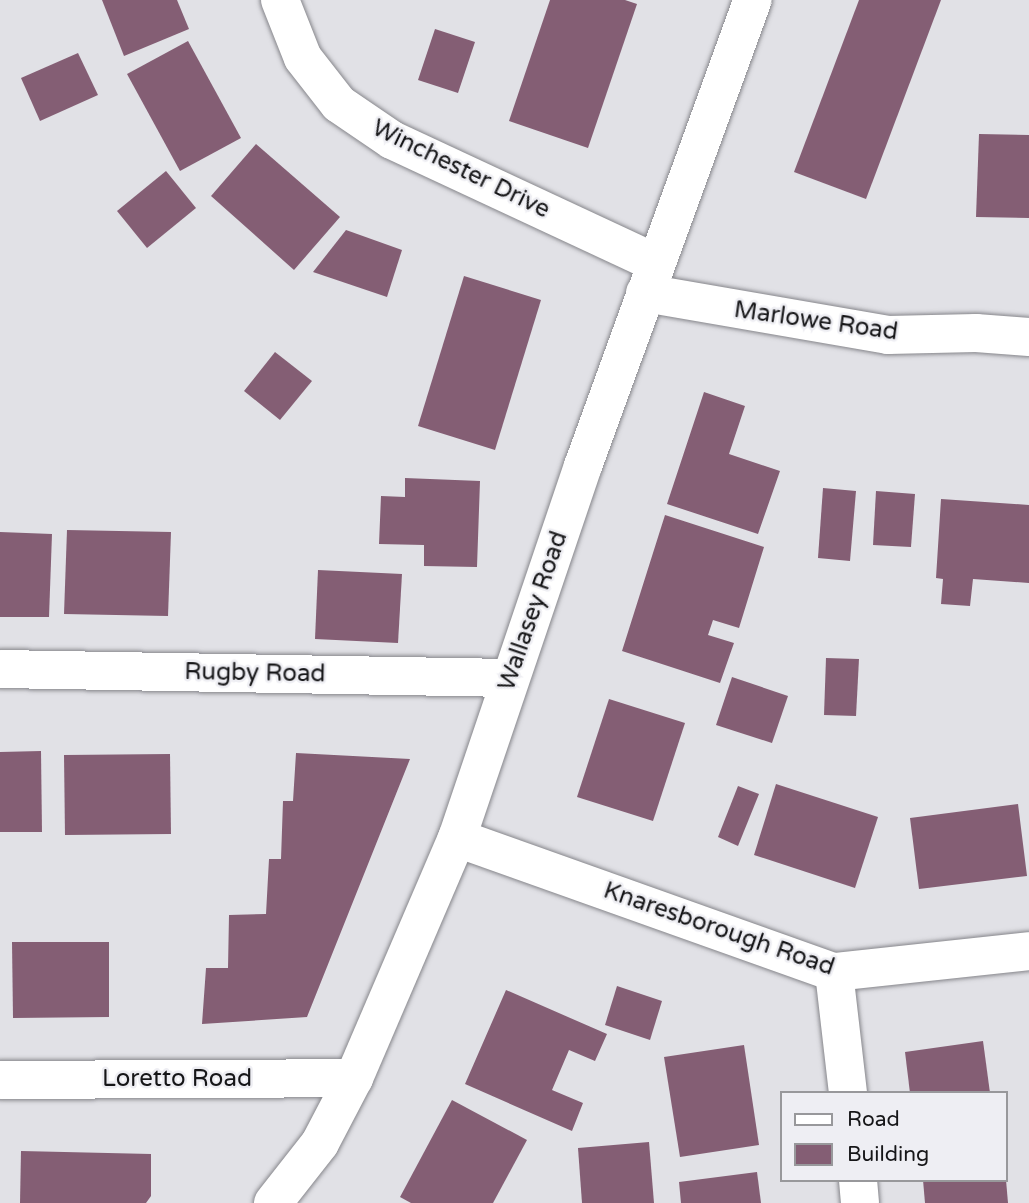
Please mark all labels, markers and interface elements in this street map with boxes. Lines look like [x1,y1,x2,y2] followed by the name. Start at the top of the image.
[367,114,555,224] street label: Winchester Drive
[732,295,900,347] street label: Marlowe Road
[492,528,574,694] street label: Wallasey Road
[184,657,326,689] street label: Rugby Road
[600,876,838,982] street label: Knaresborough Road
[102,1065,252,1093] street label: Loretto Road
[780,1091,1008,1182] legend
[847,1107,900,1132] text: Road
[847,1142,929,1167] text: Building

